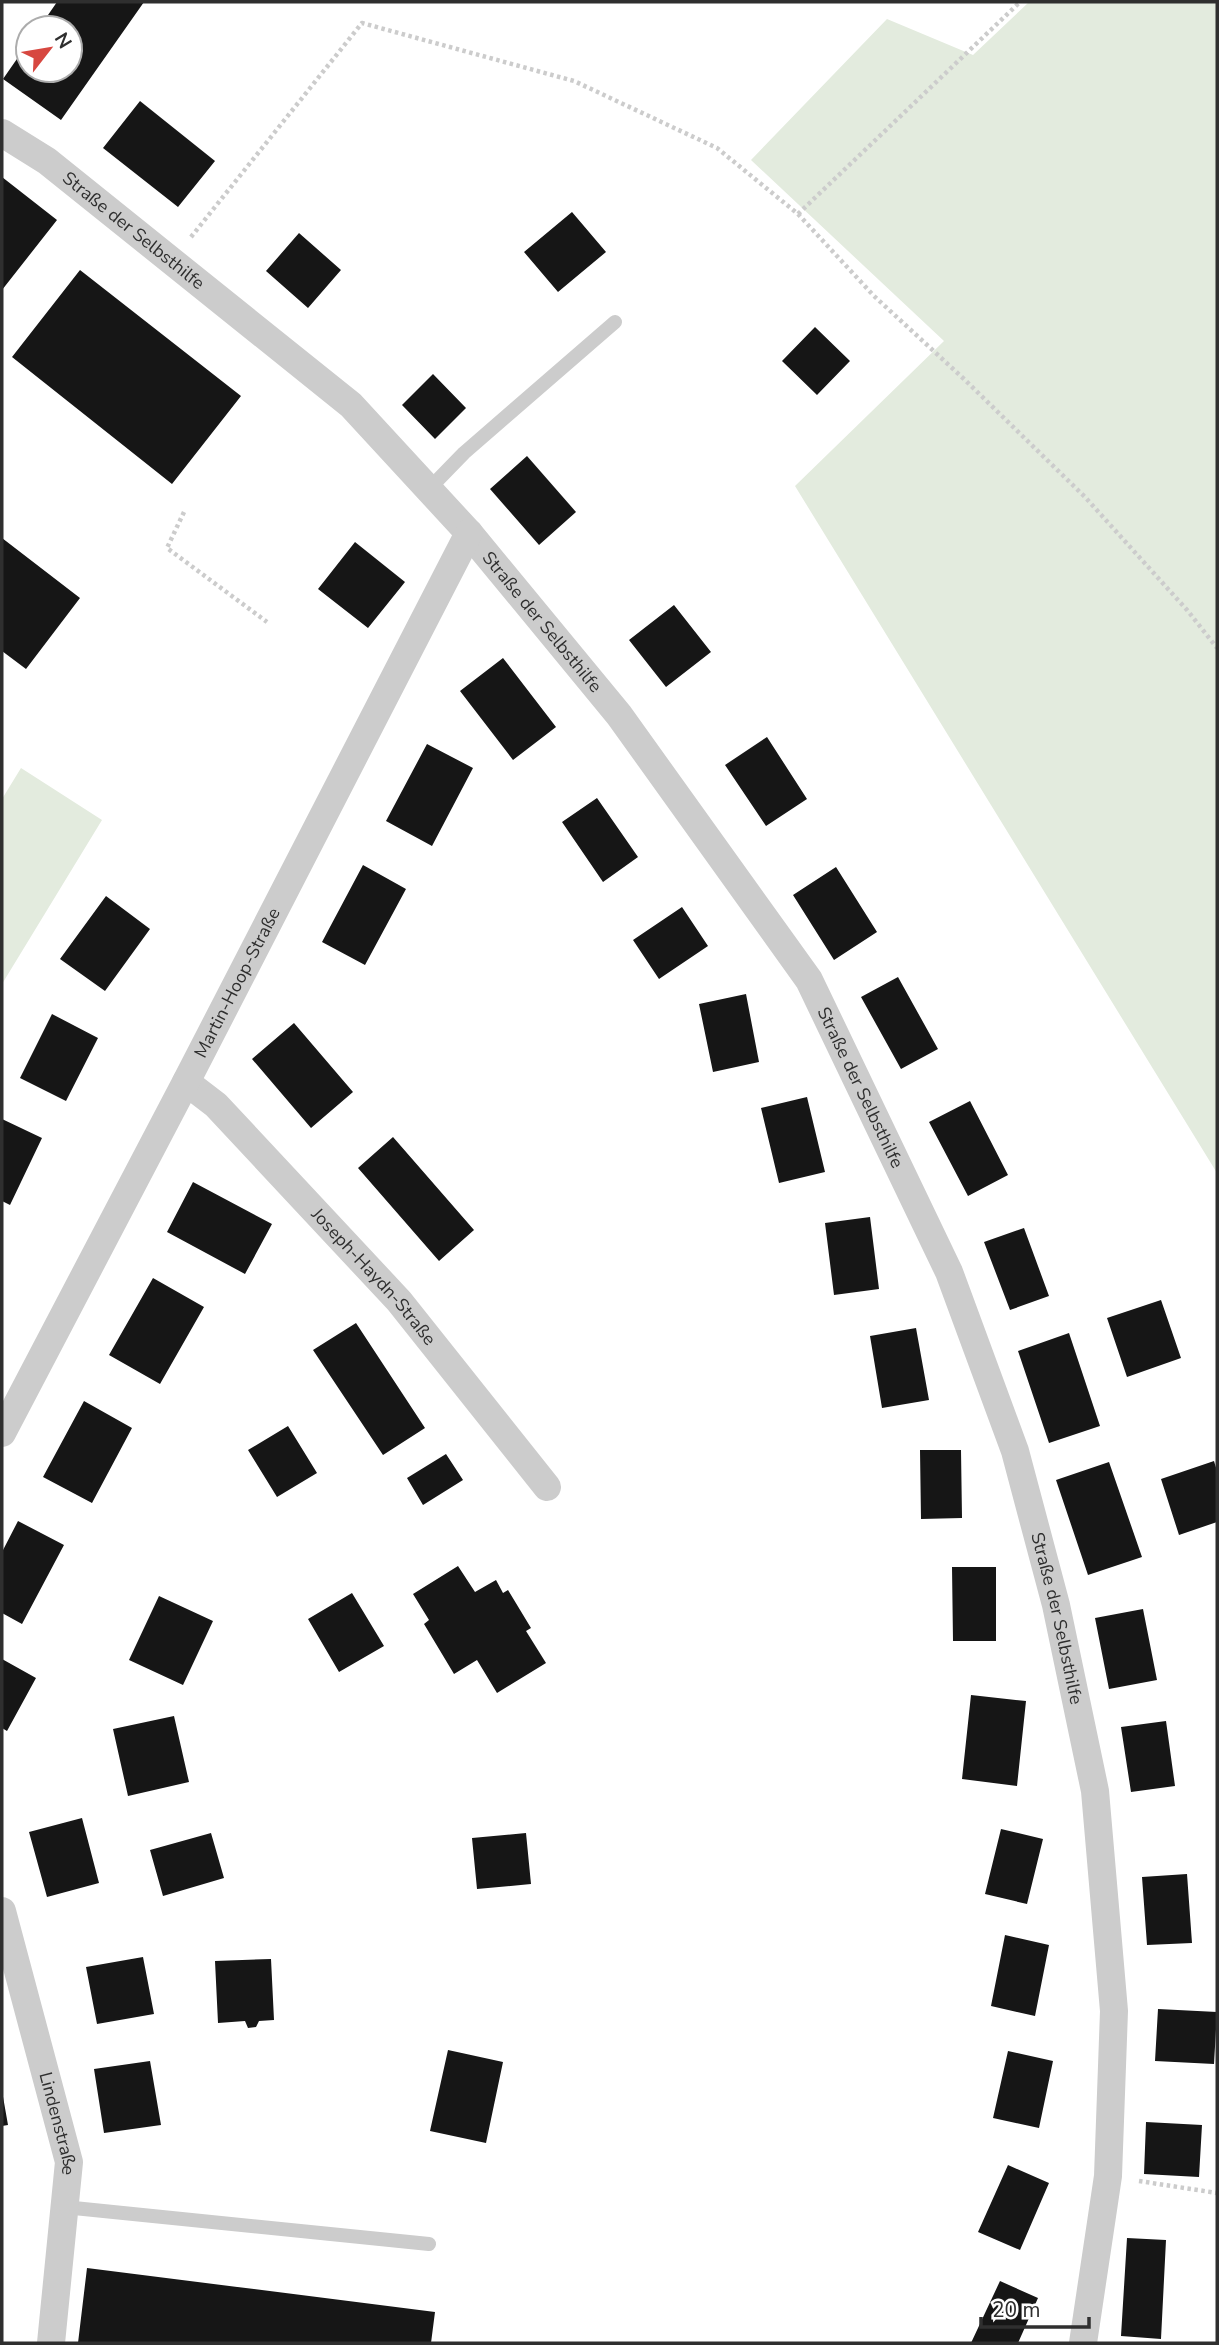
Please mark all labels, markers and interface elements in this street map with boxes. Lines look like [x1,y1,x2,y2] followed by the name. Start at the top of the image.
[14,14,84,84] north arrow
[48,28,78,54] text: N
[57,166,210,295] street label: Straße der Selbsthilfe
[477,546,607,697] street label: Straße der Selbsthilfe
[188,903,286,1062] street label: Martin-Hoop-Straße
[812,1003,909,1172] street label: Straße der Selbsthilfe
[305,1202,442,1350] street label: Joseph-Haydn-Straße
[1025,1530,1089,1707] street label: Straße der Selbsthilfe
[33,2069,82,2176] street label: Lindenstraße
[981,2286,1090,2330] scale bar
[992,2296,1041,2324] text: 20 m

